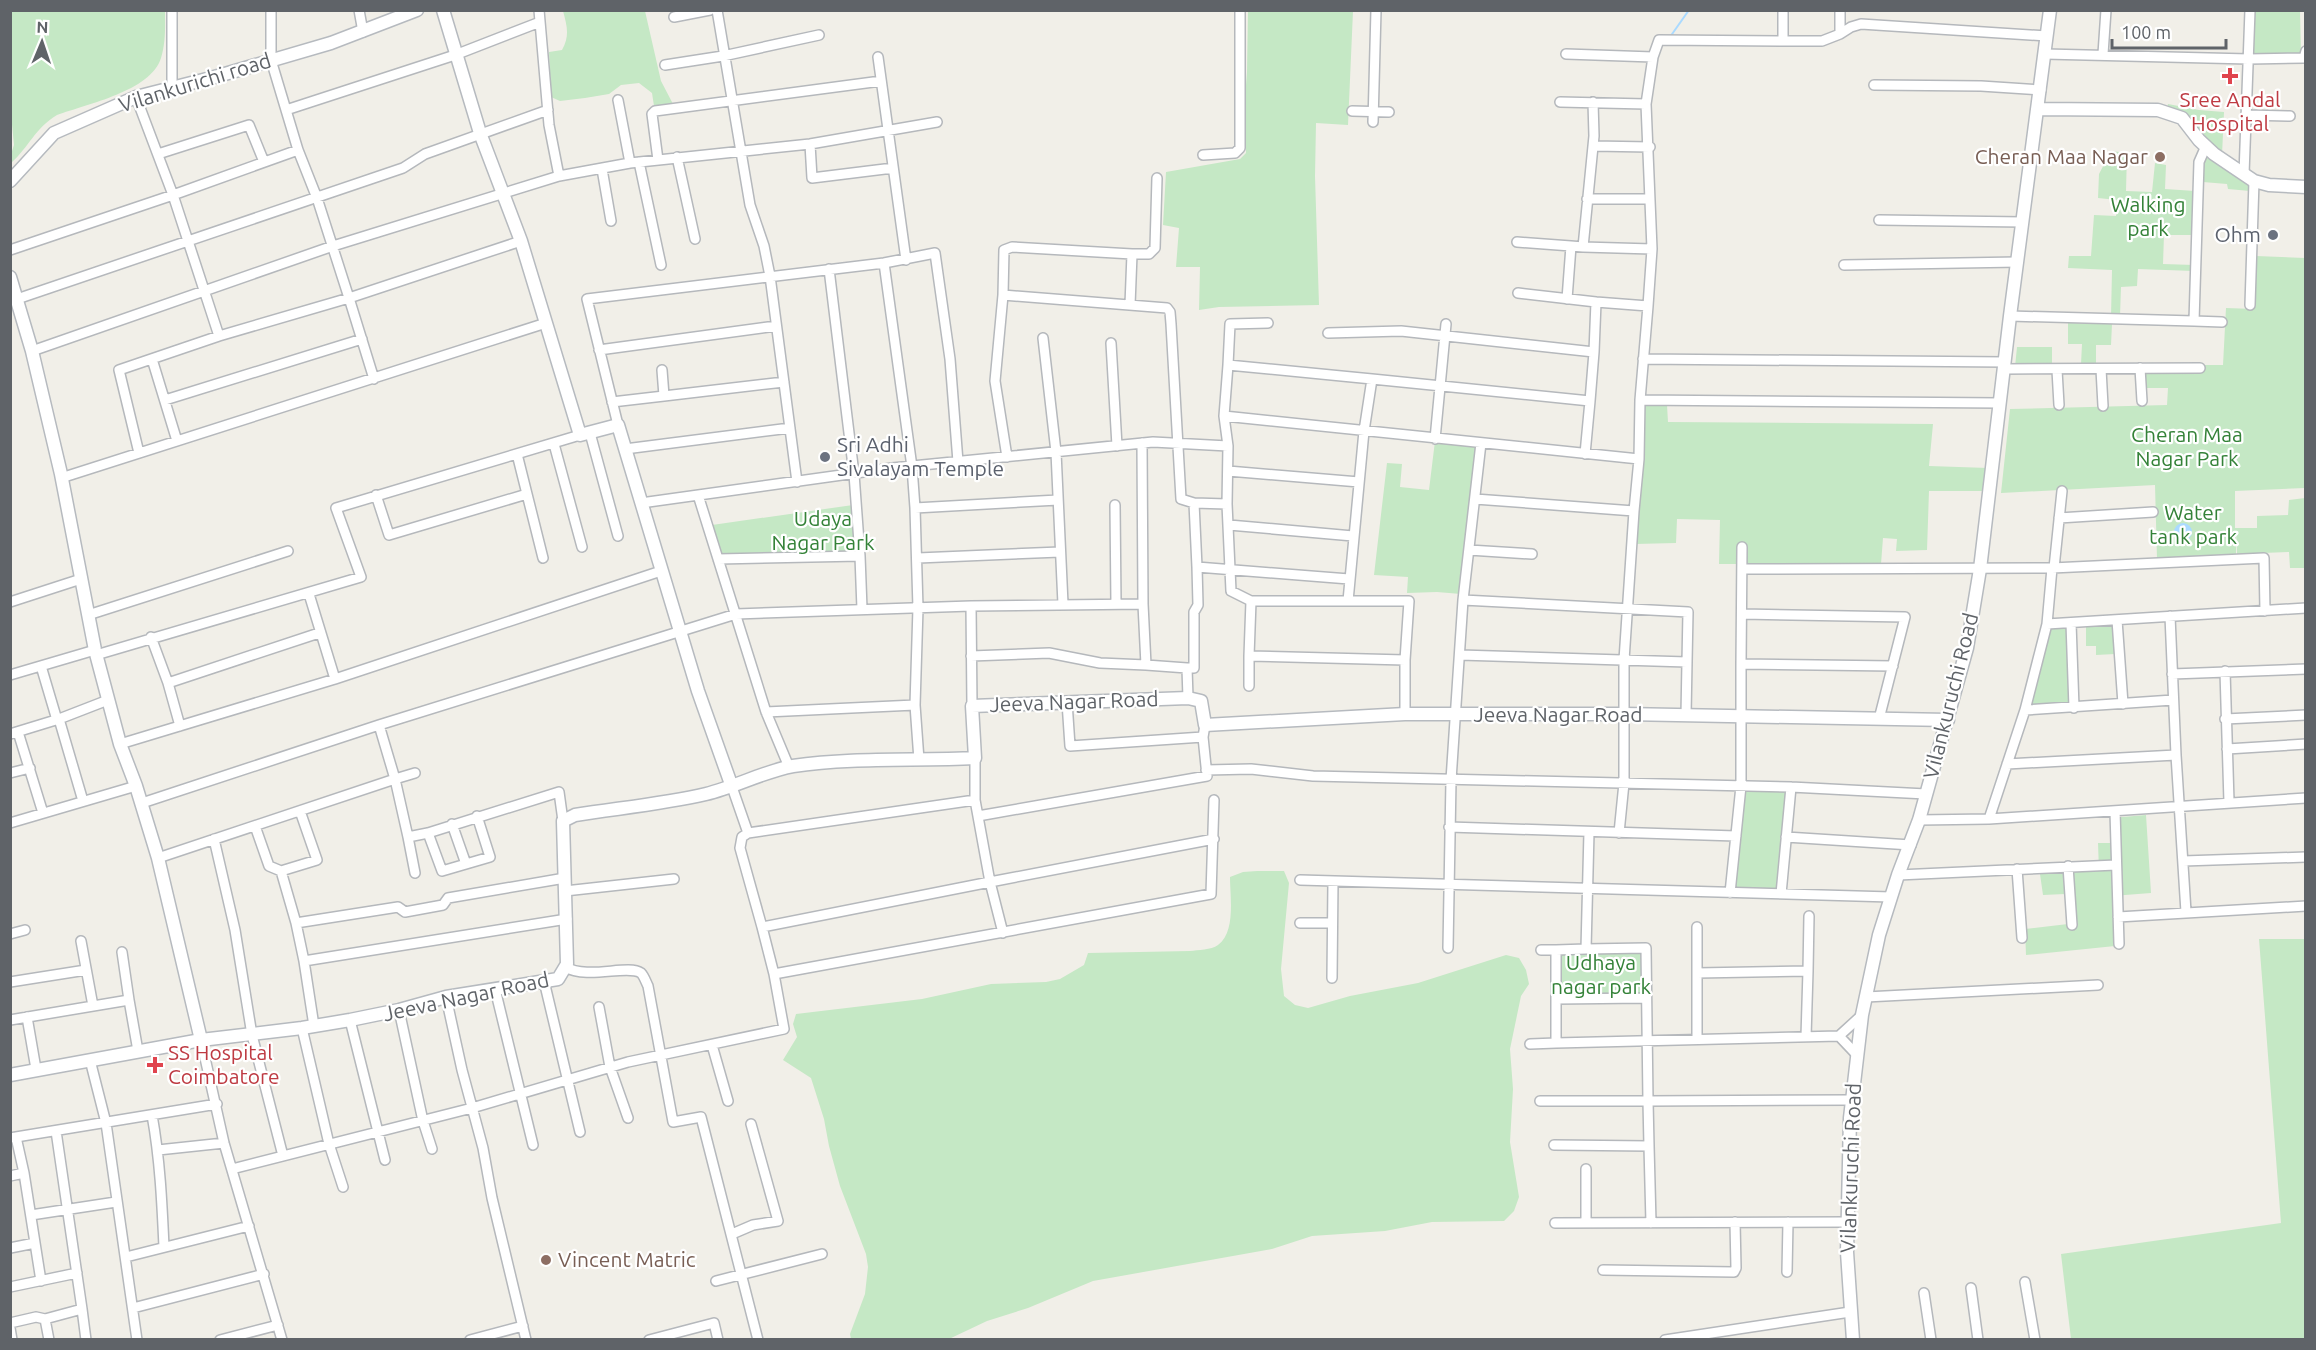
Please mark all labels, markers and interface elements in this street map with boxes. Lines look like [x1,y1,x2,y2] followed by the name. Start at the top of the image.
[12,12,72,72] north arrow
[2112,12,2226,50] scale bar
[36,18,49,36] text: N
[2121,22,2171,42] text: 100 m
[116,47,274,117] street label: Vilankurichi road
[2221,67,2239,85] marker: Sree Andal Hospital
[2179,87,2281,135] place label: Sree Andal Hospital
[1975,144,2148,168] place label: Cheran Maa Nagar
[2153,150,2167,164] marker: Cheran Maa Nagar
[2110,192,2186,240] park label: Walking park
[2215,222,2261,246] place label: Ohm
[2266,228,2280,242] marker: Ohm
[2131,422,2243,470] park label: Cheran Maa Nagar Park
[837,432,1004,480] place label: Sri Adhi Sivalayam Temple
[818,450,832,464] marker: Sri Adhi Sivalayam Temple
[2149,500,2237,548] park label: Water tank park
[771,506,875,554] park label: Udaya Nagar Park
[1918,610,1982,781] street label: Vilankuruchi Road
[989,686,1159,716] street label: Jeeva Nagar Road
[1473,702,1643,726] street label: Jeeva Nagar Road
[1551,950,1651,998] park label: Udhaya nagar park
[381,967,551,1025] street label: Jeeva Nagar Road
[168,1040,279,1088] place label: SS Hospital Coimbatore
[146,1056,164,1074] marker: SS Hospital Coimbatore
[1835,1083,1865,1253] street label: Vilankuruchi Road
[558,1247,696,1271] place label: Vincent Matric
[539,1253,553,1267] marker: Vincent Matric

